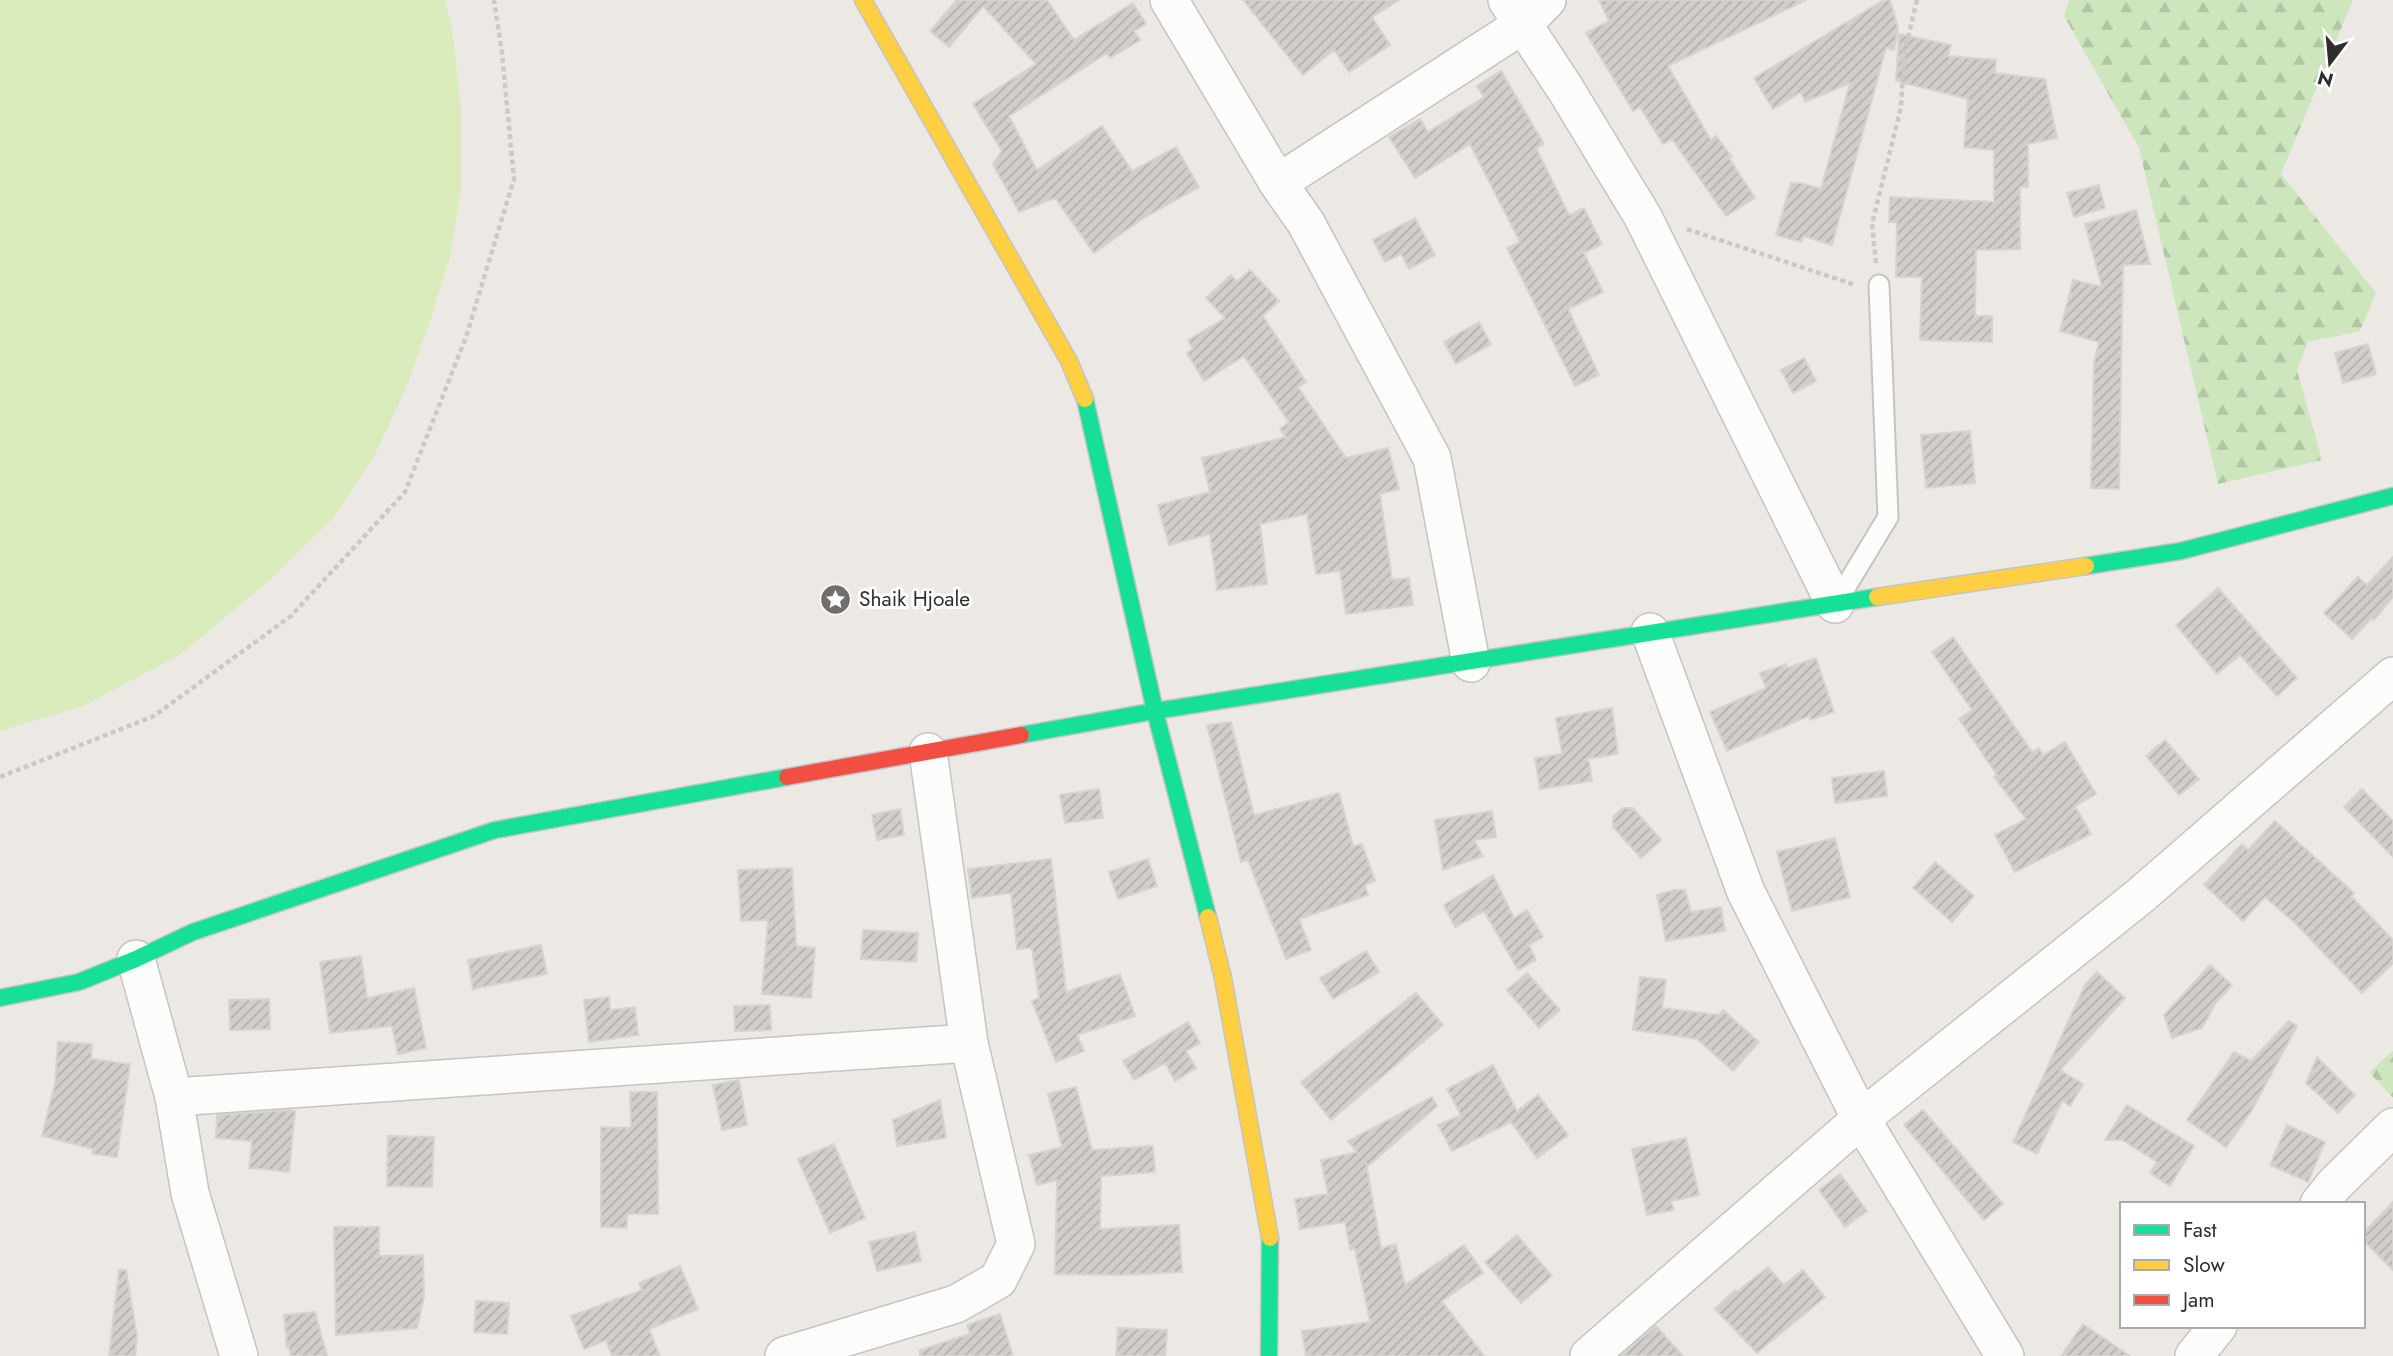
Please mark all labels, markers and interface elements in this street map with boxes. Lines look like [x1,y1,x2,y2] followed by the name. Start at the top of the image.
[2295,28,2365,98] north arrow
[2314,64,2336,94] text: N
[819,582,853,616] place icon: Shaik Hjoale
[859,584,970,614] place label: Shaik Hjoale
[2120,1202,2365,1328] legend
[2183,1215,2216,1245] text: Fast
[2183,1250,2225,1280] text: Slow
[2180,1285,2215,1315] text: Jam

